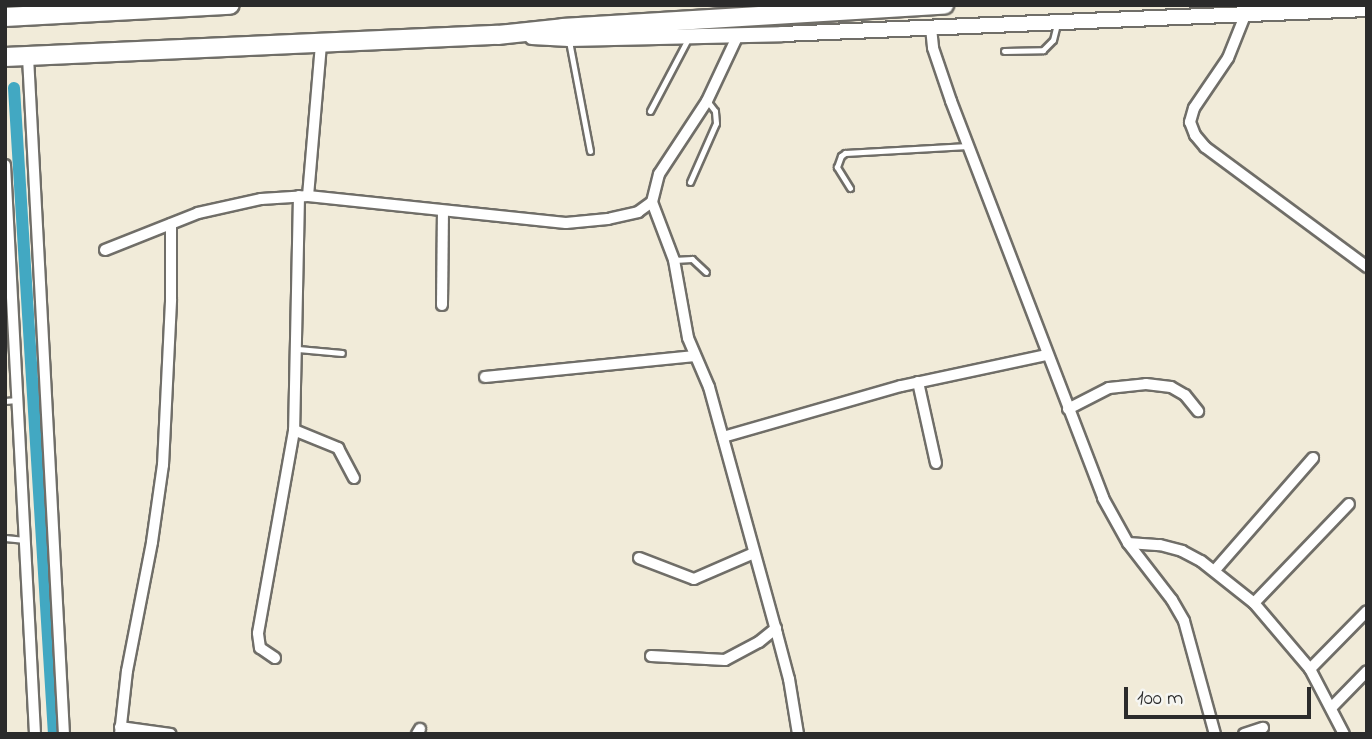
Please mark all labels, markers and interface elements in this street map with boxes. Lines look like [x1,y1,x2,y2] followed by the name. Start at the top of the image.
[1127,672,1314,716] scale bar
[1137,684,1183,714] text: 100 m

